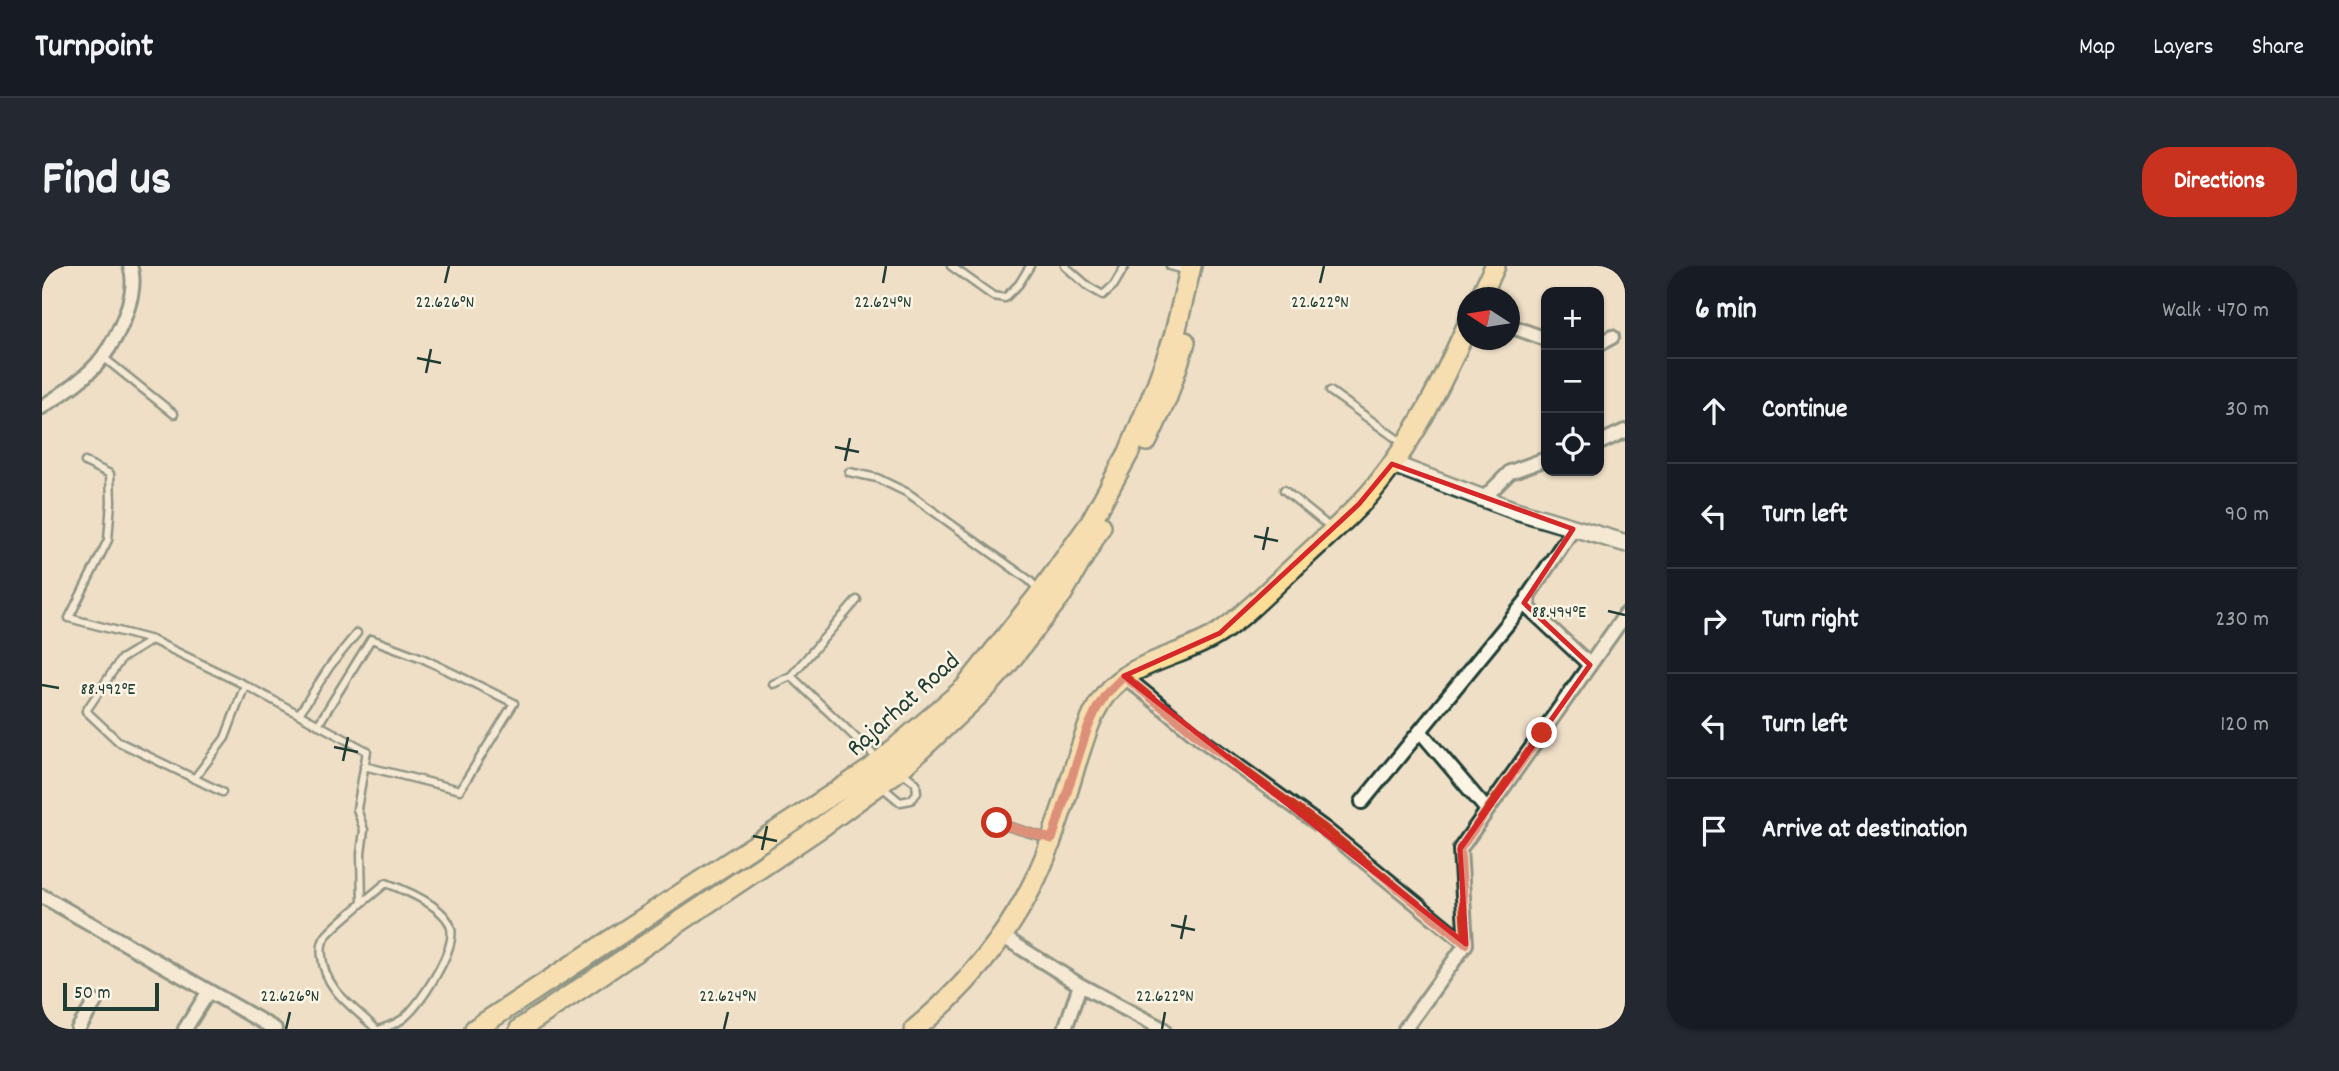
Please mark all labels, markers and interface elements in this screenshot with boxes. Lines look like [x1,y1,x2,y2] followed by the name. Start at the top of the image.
[35,25,153,72] text: Turnpoint
[2079,31,2115,65] text: Map
[2153,31,2214,65] text: Layers
[2252,31,2304,65] text: Share
[42,147,171,217] text: Find us
[2142,147,2297,217] button: Directions
[1457,287,1520,350] north arrow
[1541,287,1604,476] map controls
[1541,287,1604,350] button: +
[1695,290,1757,333] text: 6 min
[416,291,474,316] text: 22.626°N
[854,291,912,316] text: 22.624°N
[1291,291,1349,316] text: 22.622°N
[2162,295,2269,328] text: Walk · 470 m
[1541,350,1604,413] button: −
[1695,392,1733,430] icon: ahead
[1762,392,1847,429] text: Continue
[2225,394,2269,427] text: 30 m
[1541,413,1604,476] button: locate
[1695,497,1733,535] icon: left
[1762,497,1848,534] text: Turn left
[2225,499,2269,532] text: 90 m
[1532,601,1586,626] text: 88.494°E
[1695,602,1733,640] icon: right
[1762,602,1859,639] text: Turn right
[2215,604,2269,637] text: 230 m
[839,644,969,767] street label: Rajarhat Road
[81,678,135,703] text: 88.492°E
[1695,707,1733,745] icon: left
[1762,707,1848,744] text: Turn left
[2220,709,2269,742] text: 120 m
[1526,717,1557,748] route end
[981,807,1012,838] route start
[1695,812,1733,850] icon: arrive
[1762,812,1967,849] text: Arrive at destination
[63,980,159,1012] scale bar
[74,981,111,1008] text: 50 m
[261,985,319,1010] text: 22.626°N
[699,985,757,1010] text: 22.624°N
[1136,985,1194,1010] text: 22.622°N

